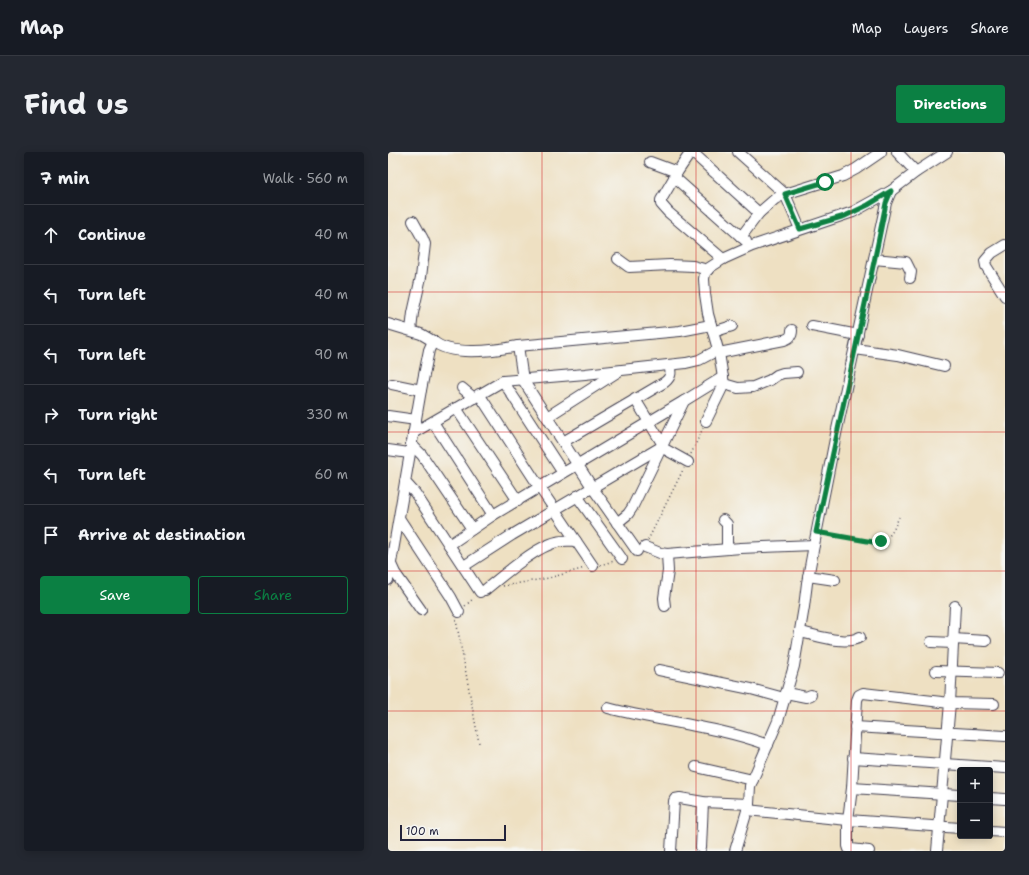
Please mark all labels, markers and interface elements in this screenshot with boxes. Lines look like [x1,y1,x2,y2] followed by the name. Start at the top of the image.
[20,15,64,40] text: Map
[852,19,882,37] text: Map
[904,19,948,37] text: Layers
[970,19,1009,37] text: Share
[24,85,129,123] text: Find us
[896,85,1005,123] button: Directions
[40,167,90,189] text: 7 min
[263,170,348,187] text: Walk · 560 m
[816,173,834,191] route start
[40,224,62,246] icon: ahead
[78,225,146,245] text: Continue
[314,226,348,243] text: 40 m
[40,284,62,306] icon: left
[78,285,146,305] text: Turn left
[314,286,348,303] text: 40 m
[40,344,62,366] icon: left
[78,345,146,365] text: Turn left
[314,346,348,363] text: 90 m
[40,404,62,426] icon: right
[78,405,158,425] text: Turn right
[306,406,348,423] text: 330 m
[40,464,62,486] icon: left
[78,465,146,485] text: Turn left
[315,466,348,483] text: 60 m
[40,524,62,546] icon: arrive
[78,525,246,545] text: Arrive at destination
[872,532,890,550] route end
[40,576,190,614] button: Save
[198,576,348,614] button: Share
[957,767,993,839] map controls
[957,767,993,803] button: +
[957,803,993,839] button: −
[400,823,506,842] scale bar
[406,824,439,839] text: 100 m

